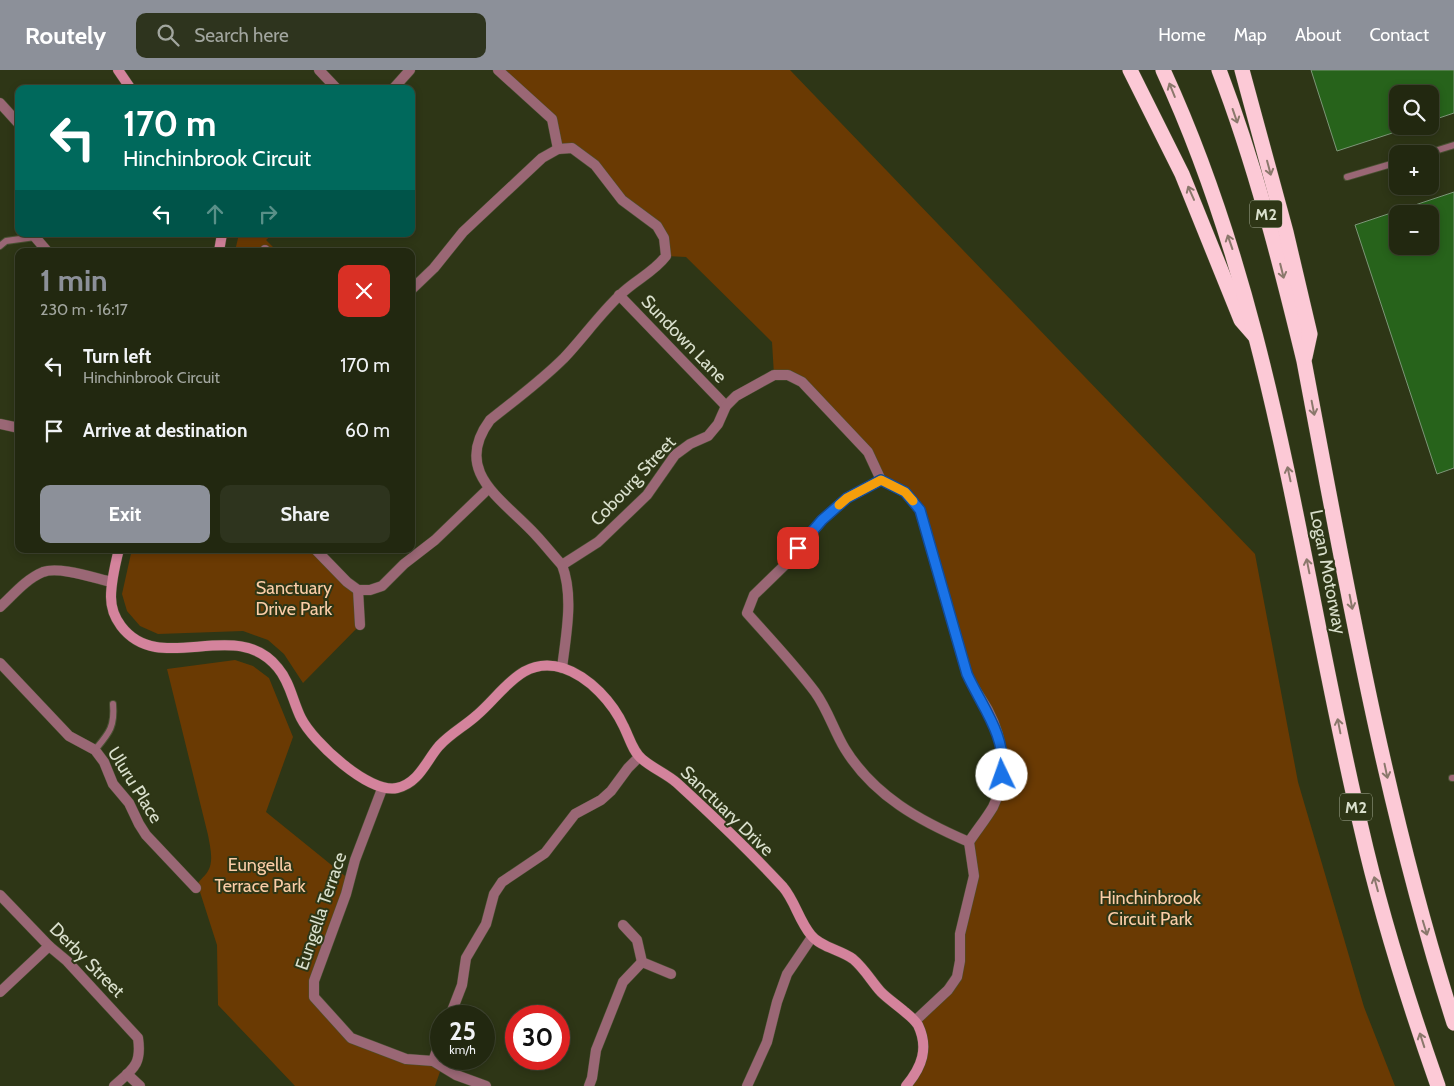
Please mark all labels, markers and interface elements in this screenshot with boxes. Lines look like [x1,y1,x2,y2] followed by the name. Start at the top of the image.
[136,13,486,58] search box
[25,21,106,50] text: Routely
[154,21,182,49] icon: search
[194,24,289,47] text: Search here
[1158,24,1206,46] text: Home
[1234,24,1267,46] text: Map
[1295,24,1341,46] text: About
[1369,24,1429,46] text: Contact
[1167,83,1176,98] one-way arrow
[1389,85,1439,255] map controls
[1389,85,1439,135] button: search
[123,102,216,145] text: 170 m
[40,105,105,170] icon: left
[1230,108,1240,124] one-way arrow
[123,145,311,172] text: Hinchinbrook Circuit
[1389,145,1439,195] button: +
[1264,159,1274,175] one-way arrow
[1185,186,1195,201] one-way arrow
[148,200,176,228] icon: left
[201,200,229,228] icon: ahead
[254,200,282,228] icon: right
[1250,200,1282,228] road number: M2
[1389,205,1439,255] button: −
[1225,235,1234,250] one-way arrow
[40,262,108,299] text: 1 min
[1278,263,1287,279] one-way arrow
[338,265,390,317] button: close
[637,290,731,388] street label: Sundown Lane
[40,300,128,319] text: 230 m · 16:17
[83,345,151,368] text: Turn left
[40,352,68,380] icon: left
[340,354,390,377] text: 170 m
[83,368,220,387] text: Hinchinbrook Circuit
[1308,400,1318,416] one-way arrow
[40,417,68,445] icon: arrive
[83,419,247,442] text: Arrive at destination
[345,419,390,442] text: 60 m
[586,431,680,531] street label: Cobourg Street
[1284,467,1293,483] one-way arrow
[40,485,210,543] button: Exit
[220,485,390,543] button: Share
[1305,508,1351,636] street label: Logan Motorway
[777,527,819,569] pin
[784,534,812,562] icon: arrive
[1302,559,1312,575] one-way arrow
[256,577,333,620] park label: Sanctuary Drive Park
[1347,594,1357,610] one-way arrow
[1334,718,1343,734] one-way arrow
[103,743,167,827] street label: Uluru Place
[975,748,1027,800] position arrow
[676,761,778,861] street label: Sanctuary Drive
[1382,762,1391,778] one-way arrow
[1340,794,1372,820] road number: M2
[291,849,351,973] street label: Eungella Terrace
[214,854,306,897] park label: Eungella Terrace Park
[1370,877,1380,893] one-way arrow
[1099,887,1202,930] park label: Hinchinbrook Circuit Park
[45,918,129,1002] street label: Derby Street
[1420,920,1430,936] one-way arrow
[505,1005,570,1070] speed limit sign: 30
[449,1016,476,1046] text: 25
[1417,1032,1427,1048] one-way arrow
[449,1042,476,1057] text: km/h

